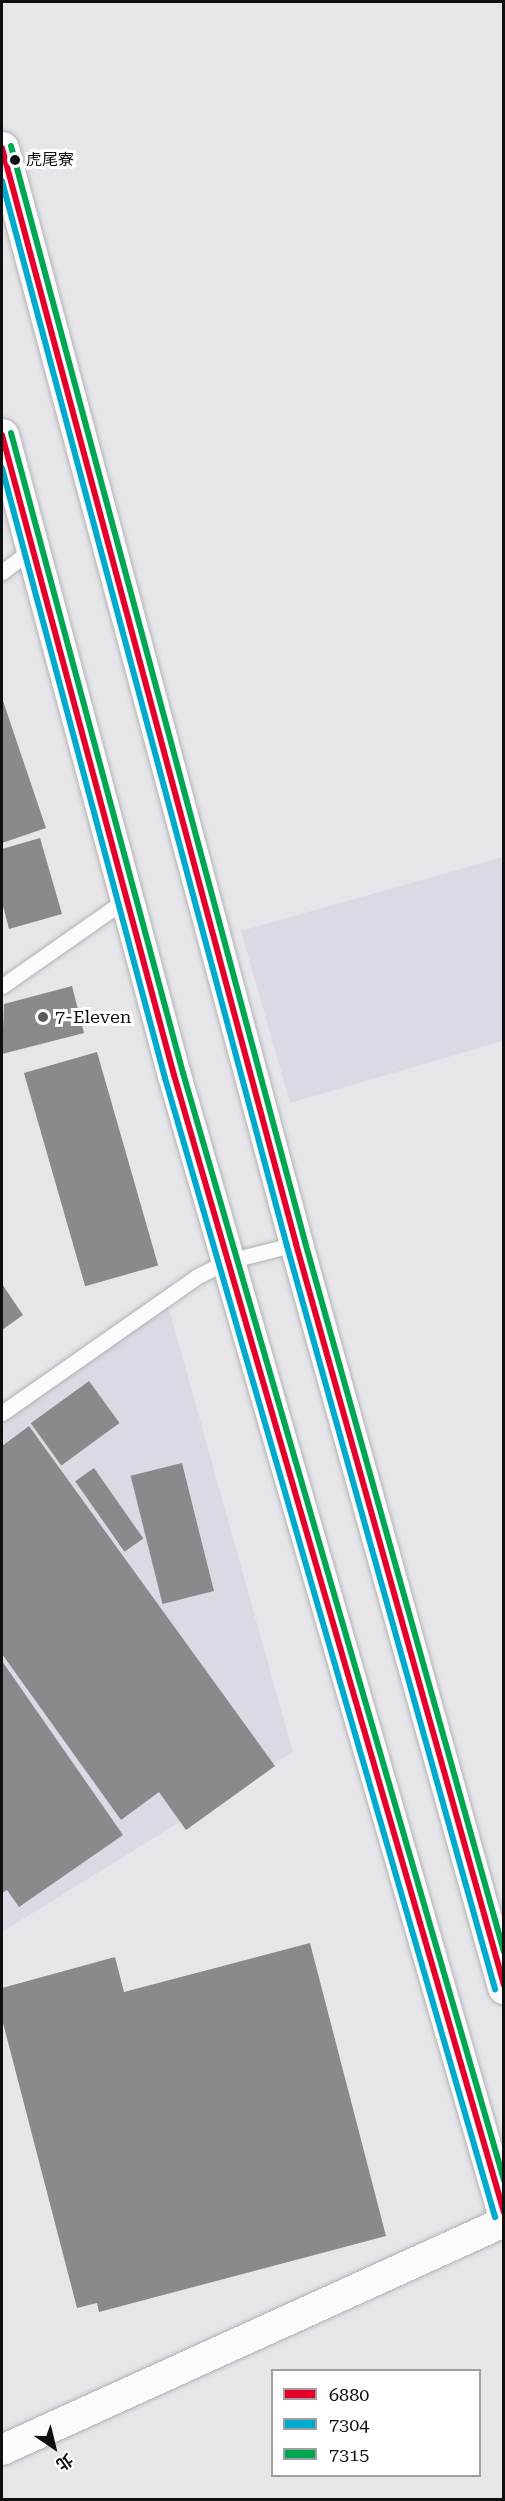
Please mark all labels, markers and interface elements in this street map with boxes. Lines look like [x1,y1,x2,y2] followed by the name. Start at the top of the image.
[26,150,74,170] place label: 虎尾寮
[9,154,21,166] marker: 虎尾寮
[55,1006,131,1028] place label: 7-Eleven
[36,1010,50,1024] marker: 7-Eleven
[271,2369,481,2477] legend
[329,2384,369,2405] text: 6880
[329,2414,369,2435] text: 7304
[24,2417,84,2477] north arrow
[329,2444,369,2465] text: 7315
[53,2450,77,2475] text: 北

